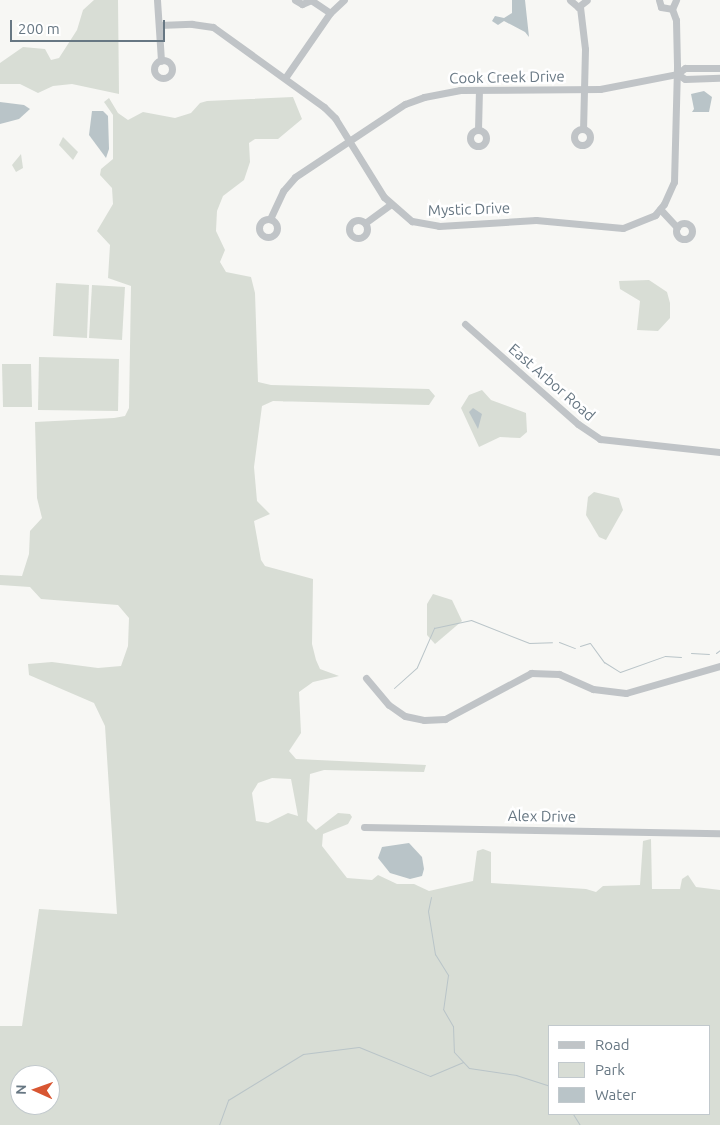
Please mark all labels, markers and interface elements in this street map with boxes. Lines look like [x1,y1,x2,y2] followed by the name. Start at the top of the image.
[12,10,168,42] scale bar
[18,20,60,37] text: 200 m
[449,67,565,87] street label: Cook Creek Drive
[428,199,510,219] street label: Mystic Drive
[505,340,599,424] street label: East Arbor Road
[508,806,576,826] street label: Alex Drive
[548,1025,710,1115] legend
[595,1036,630,1053] text: Road
[595,1061,625,1078] text: Park
[10,1065,60,1115] north arrow
[13,1084,29,1095] text: N
[595,1086,636,1103] text: Water

